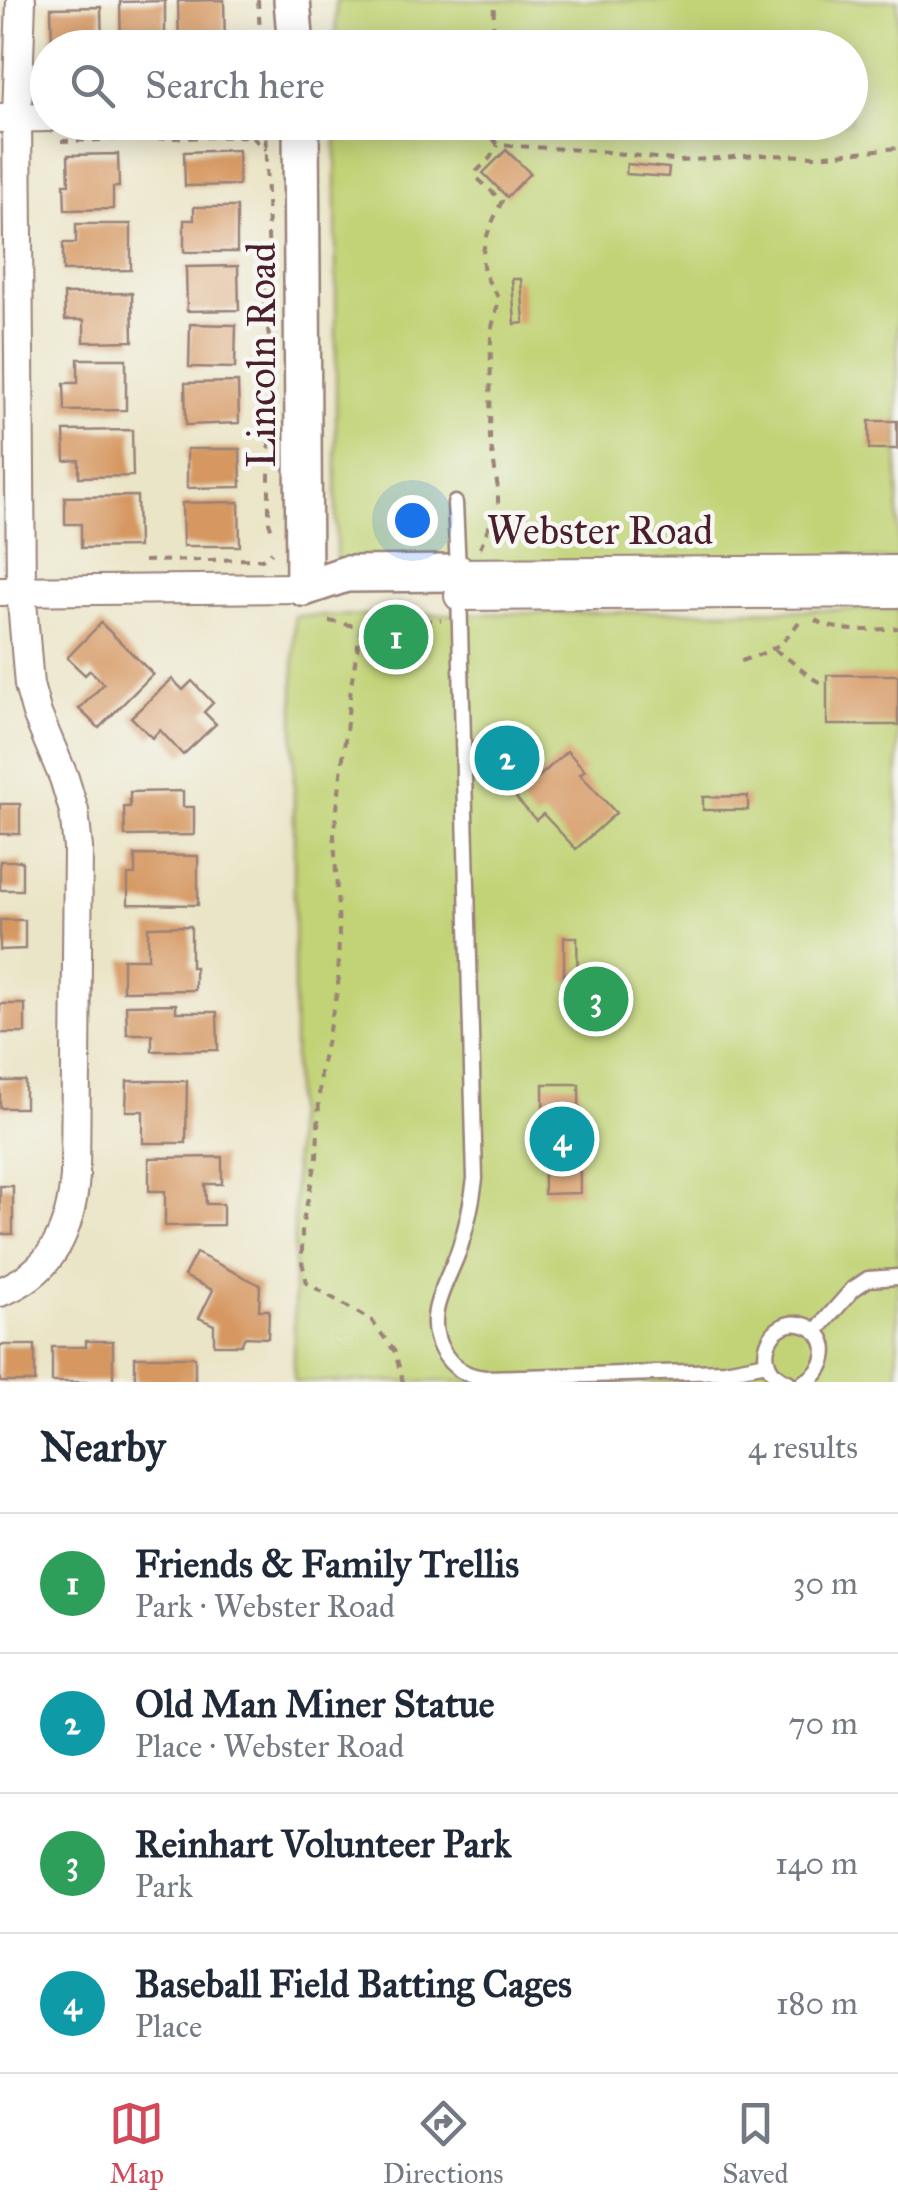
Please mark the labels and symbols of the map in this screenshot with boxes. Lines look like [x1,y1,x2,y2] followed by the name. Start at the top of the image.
[237,242,286,468] street label: Lincoln Road
[387,495,438,546] your location
[487,506,713,555] street label: Webster Road
[364,600,428,674] pin: 1
[474,720,540,796] pin: 2
[564,962,628,1036] pin: 3
[530,1102,594,1176] pin: 4

